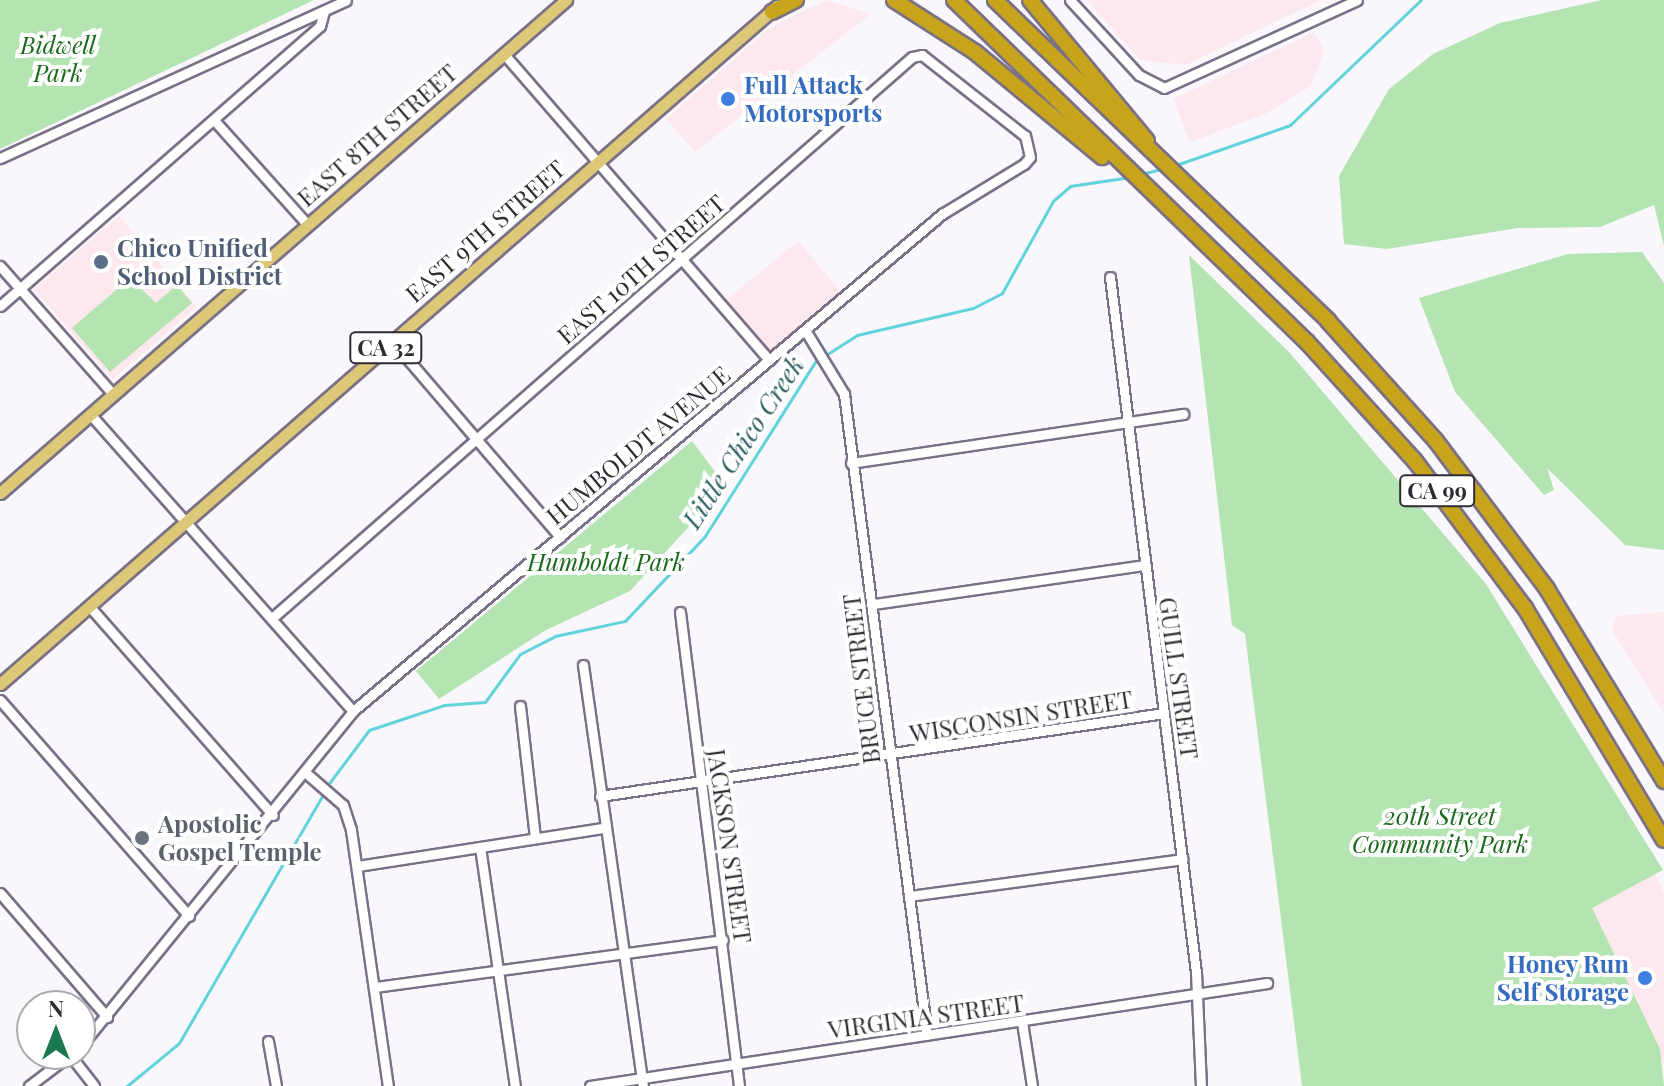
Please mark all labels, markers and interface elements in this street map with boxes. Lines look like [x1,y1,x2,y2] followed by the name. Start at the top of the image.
[20,31,96,87] park label: Bidwell Park
[291,58,463,212] street label: EAST 8TH STREET
[744,71,882,127] place label: Full Attack Motorsports
[719,90,737,108] marker: Full Attack Motorsports
[399,154,571,308] street label: EAST 9TH STREET
[551,188,731,350] street label: EAST 10TH STREET
[117,234,282,290] place label: Chico Unified School District
[92,253,110,271] marker: Chico Unified School District
[348,330,424,366] road number: CA 32
[676,350,810,534] water label: Little Chico Creek
[540,359,736,531] street label: HUMBOLDT AVENUE
[1399,473,1475,509] road number: CA 99
[527,548,685,576] park label: Humboldt Park
[836,592,886,766] street label: BRUCE STREET
[1153,595,1205,761] street label: GUILL STREET
[907,684,1135,748] street label: WISCONSIN STREET
[702,747,758,945] street label: JACKSON STREET
[1352,802,1528,858] park label: 20th Street Community Park
[158,810,322,866] place label: Apostolic Gospel Temple
[133,829,151,847] marker: Apostolic Gospel Temple
[1497,950,1629,1006] place label: Honey Run Self Storage
[1636,969,1654,987] marker: Honey Run Self Storage
[826,988,1026,1044] street label: VIRGINIA STREET
[16,990,96,1070] north arrow
[48,993,64,1023] text: N

